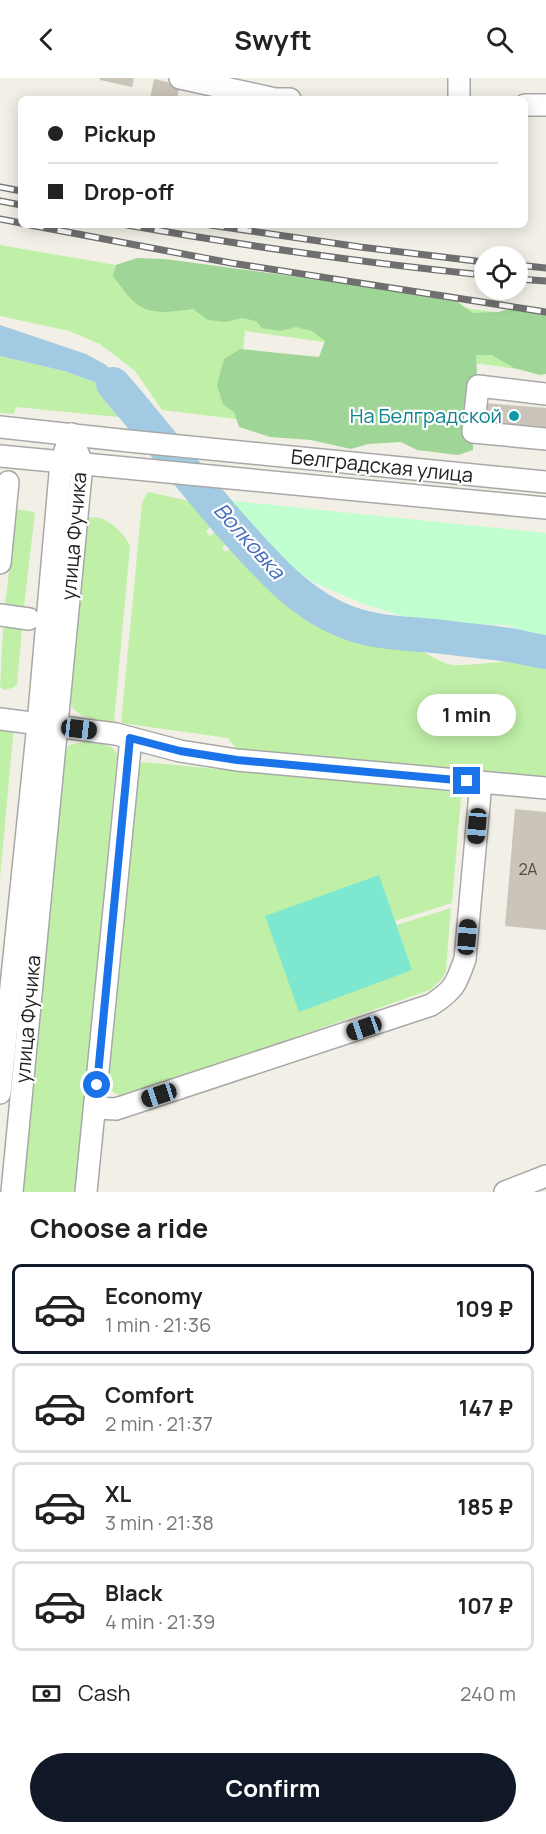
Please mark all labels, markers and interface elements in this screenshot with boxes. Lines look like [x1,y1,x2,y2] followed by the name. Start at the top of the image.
[234,21,312,58] text: Swyft
[30,23,63,56] icon: back
[483,23,516,56] icon: search
[84,119,156,149] text: Pickup
[84,177,174,207] text: Drop-off
[474,246,528,300] map controls
[474,246,528,300] button: locate
[350,402,502,429] place label: На Белградской
[507,409,521,423] marker: На Белградской
[290,443,475,489] street label: Белградская улица
[54,471,93,601] street label: улица Фучика
[208,496,292,585] water label: Волковка
[418,694,516,736] callout: 1 min
[442,701,491,728] text: 1 min
[60,718,98,740] car
[453,767,480,794] route end
[466,807,488,845] car
[519,858,537,880] house number: 2А
[456,918,478,956] car
[8,954,47,1084] street label: улица Фучика
[344,1014,384,1042] car
[83,1071,110,1098] route start
[139,1081,179,1109] car
[30,1209,208,1246] text: Choose a ride
[105,1281,203,1311] text: Economy
[33,1282,87,1336] icon: car
[456,1294,513,1324] text: 109 ₽
[105,1311,212,1338] text: 1 min · 21:36
[105,1380,194,1410] text: Comfort
[33,1381,87,1435] icon: car
[459,1393,513,1423] text: 147 ₽
[105,1410,213,1437] text: 2 min · 21:37
[105,1479,131,1509] text: XL
[33,1480,87,1534] icon: car
[458,1492,513,1522] text: 185 ₽
[105,1509,214,1536] text: 3 min · 21:38
[105,1578,162,1608] text: Black
[33,1579,87,1633] icon: car
[458,1591,513,1621] text: 107 ₽
[105,1608,215,1635] text: 4 min · 21:39
[30,1677,63,1710] icon: cash
[78,1678,131,1708] text: Cash
[460,1680,516,1707] text: 240 m
[30,1753,516,1822] button: Confirm

